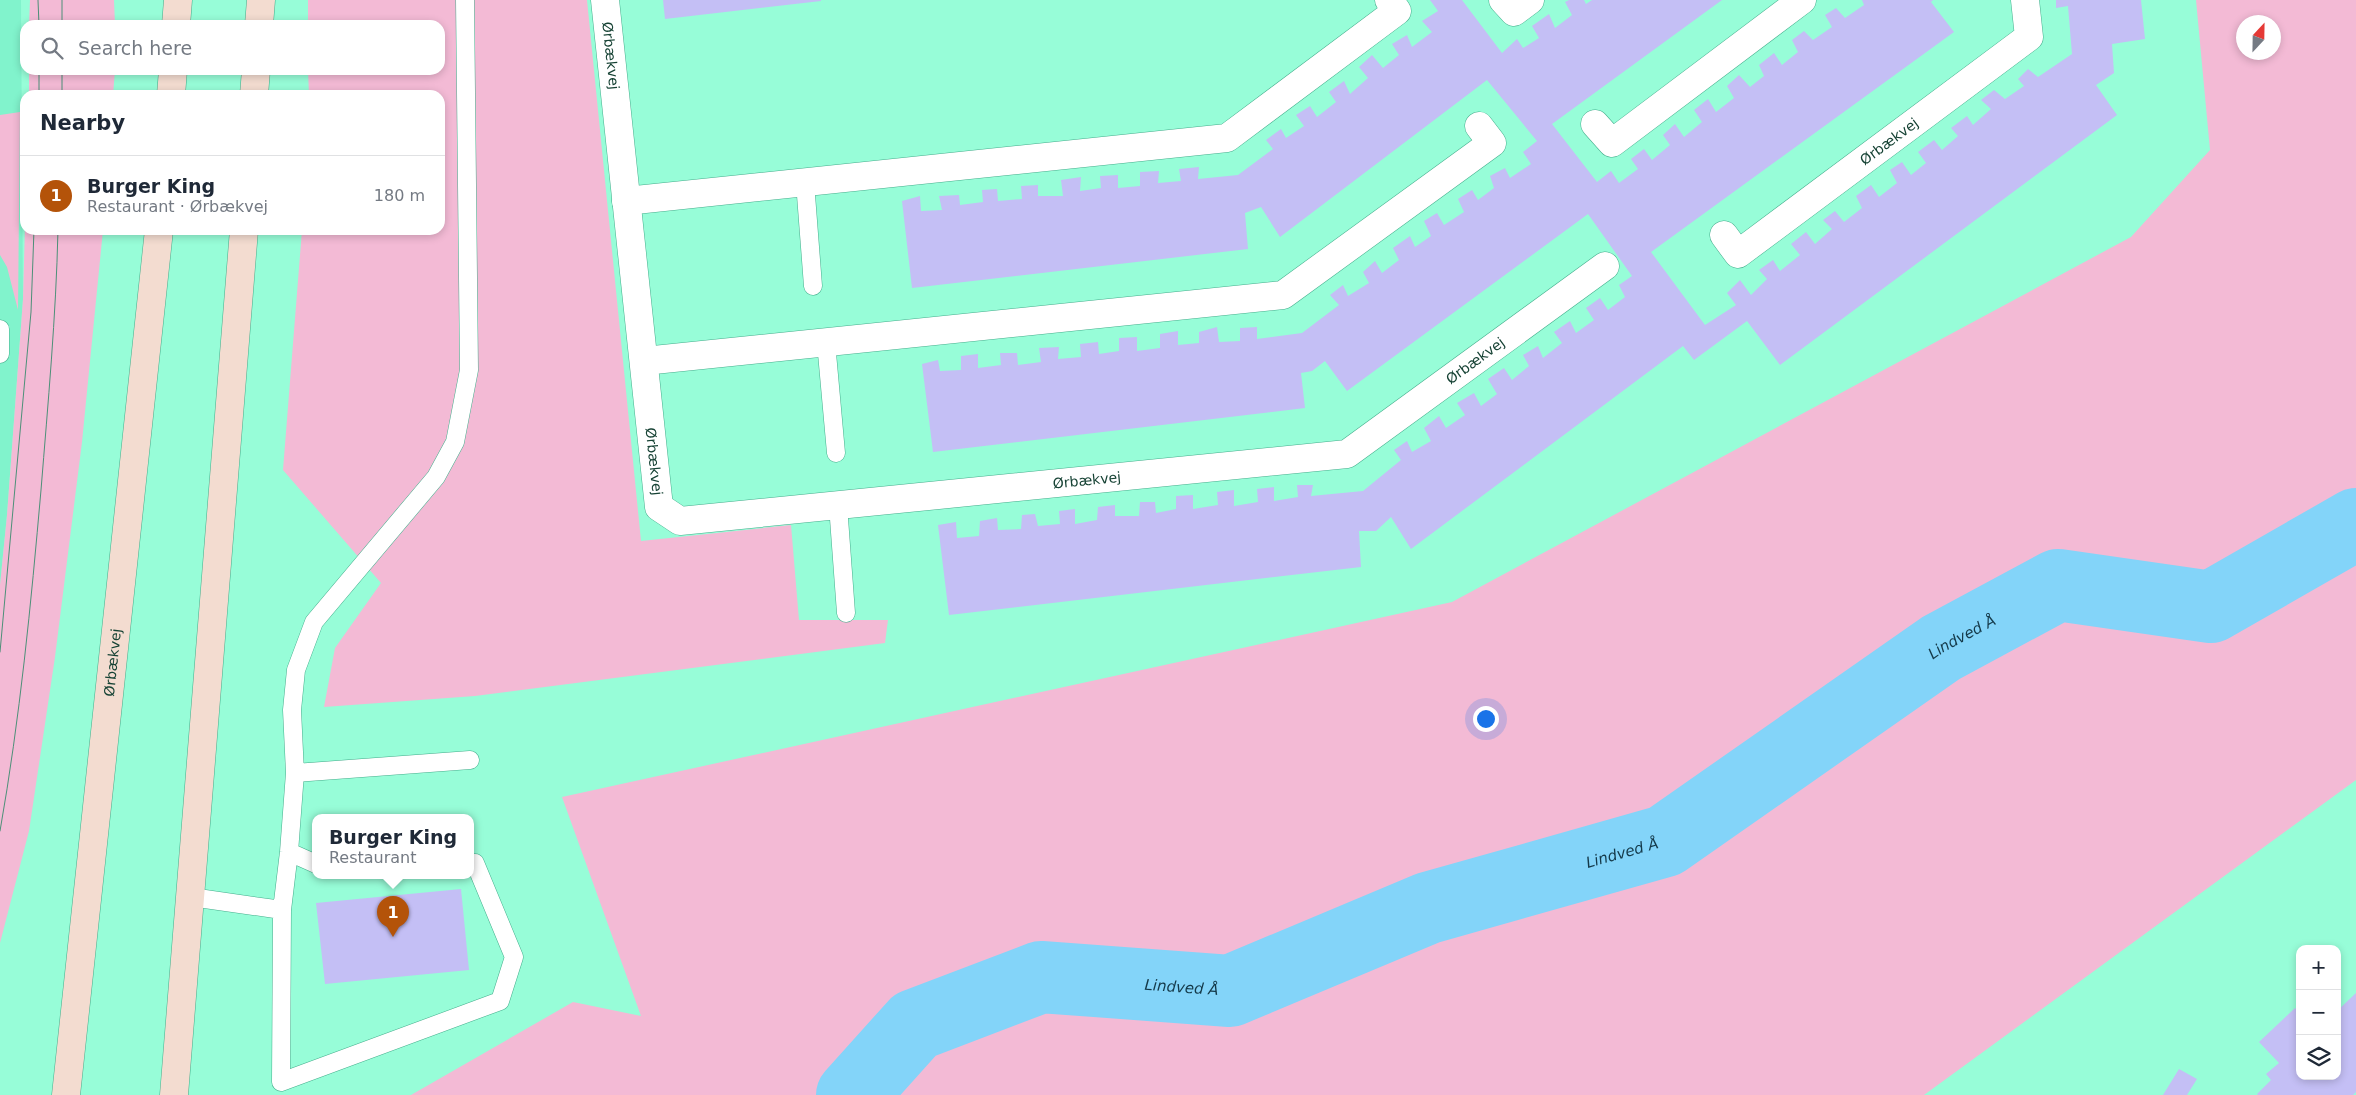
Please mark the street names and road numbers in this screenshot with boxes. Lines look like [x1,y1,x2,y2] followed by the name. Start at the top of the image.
[599,21,623,91] street label: Ørbækvej
[1857,115,1921,168] street label: Ørbækvej
[1443,334,1507,387] street label: Ørbækvej
[643,427,666,496] street label: Ørbækvej
[1052,469,1122,492] street label: Ørbækvej
[101,628,124,697] street label: Ørbækvej

